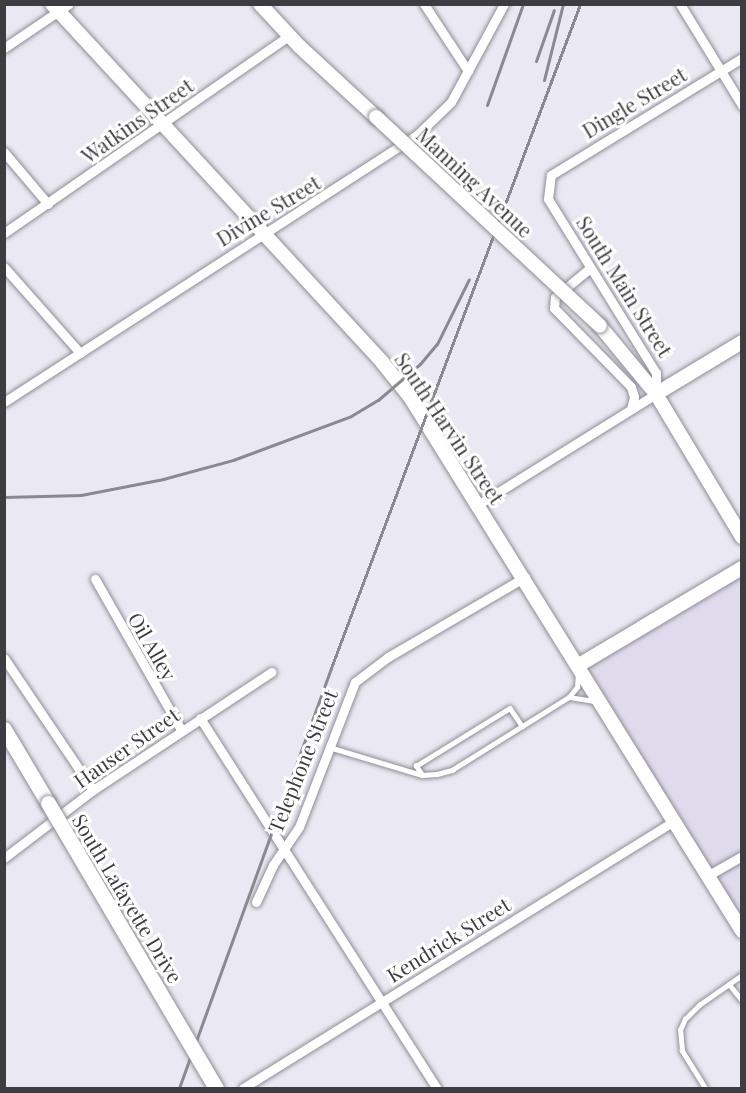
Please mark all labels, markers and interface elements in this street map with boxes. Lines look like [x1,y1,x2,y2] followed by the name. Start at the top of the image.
[578,62,690,142] street label: Dingle Street
[77,73,197,167] street label: Watkins Street
[412,122,538,242] street label: Manning Avenue
[212,170,324,250] street label: Divine Street
[572,211,678,361] street label: South Main Street
[390,348,510,508] street label: South Harvin Street
[124,607,182,685] street label: Oil Alley
[262,686,342,836] street label: Telephone Street
[69,702,183,792] street label: Hauser Street
[68,809,188,987] street label: South Lafayette Drive
[382,891,514,987] street label: Kendrick Street

